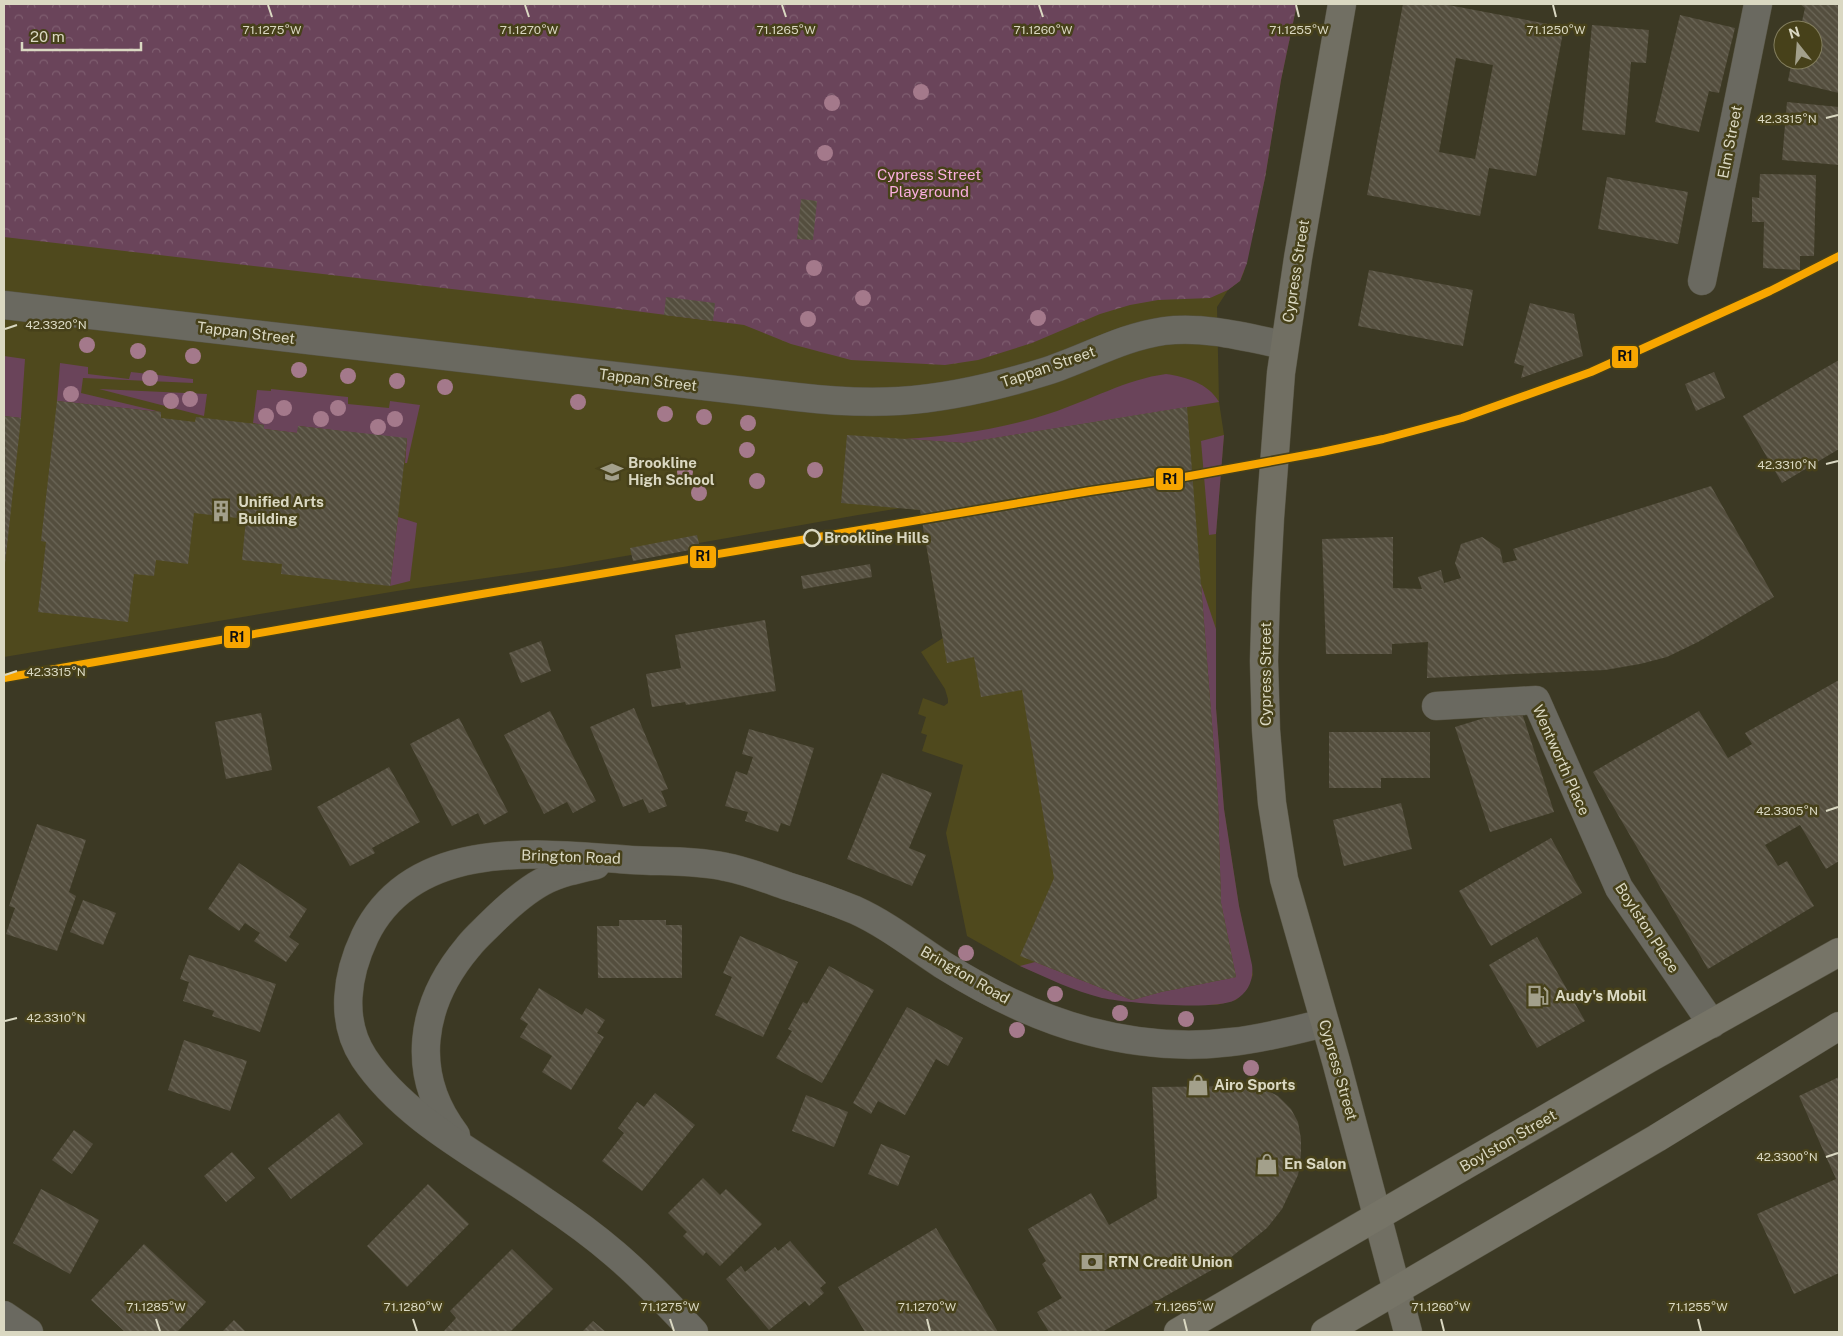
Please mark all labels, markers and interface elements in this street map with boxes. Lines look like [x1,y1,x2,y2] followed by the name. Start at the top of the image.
[22,20,141,52] scale bar
[1773,20,1823,70] north arrow
[243,23,302,37] text: 71.1275°W
[500,23,559,37] text: 71.1270°W
[756,23,816,37] text: 71.1265°W
[1014,23,1073,37] text: 71.1260°W
[1269,23,1329,37] text: 71.1255°W
[1526,23,1586,37] text: 71.1250°W
[1787,23,1802,42] text: N
[30,28,65,45] text: 20 m
[1714,104,1745,180] street label: Elm Street
[1757,112,1817,126] text: 42.3315°N
[877,166,981,200] park label: Cypress Street Playground
[1279,218,1312,324] street label: Cypress Street
[25,318,87,332] text: 42.3320°N
[196,318,296,347] street label: Tappan Street
[999,342,1097,391] street label: Tappan Street
[1611,345,1639,369] line badge: R1
[1617,348,1633,364] text: R1
[598,365,698,394] street label: Tappan Street
[628,454,715,488] place label: Brookline High School
[1757,458,1817,472] text: 42.3310°N
[599,459,625,485] school or university icon: Brookline High School
[1155,467,1184,491] line badge: R1
[1162,471,1178,487] text: R1
[238,493,324,527] place label: Unified Arts Building
[208,498,234,524] building icon: Unified Arts Building
[803,529,821,547] marker: Brookline Hills
[824,529,929,546] place label: Brookline Hills
[689,545,717,569] line badge: R1
[695,548,711,564] text: R1
[1257,622,1274,726] street label: Cypress Street
[223,625,251,649] line badge: R1
[229,629,245,645] text: R1
[26,665,86,679] text: 42.3315°N
[1529,702,1593,818] street label: Wentworth Place
[1756,804,1818,818] text: 42.3305°N
[521,846,621,867] street label: Brington Road
[1612,880,1683,976] street label: Boylston Place
[918,942,1013,1007] street label: Brington Road
[1525,983,1551,1009] fuel station icon: Audy's Mobil
[1555,987,1647,1004] place label: Audy's Mobil
[26,1011,86,1025] text: 42.3310°N
[1316,1018,1361,1122] street label: Cypress Street
[1185,1072,1211,1098] shop icon: Airo Sports
[1214,1076,1296,1093] place label: Airo Sports
[1457,1106,1559,1175] street label: Boylston Street
[1756,1150,1818,1164] text: 42.3300°N
[1254,1151,1280,1177] shop icon: En Salon
[1284,1155,1347,1172] place label: En Salon
[1079,1249,1105,1275] bank icon: RTN Credit Union
[1108,1253,1232,1270] place label: RTN Credit Union
[126,1300,186,1314] text: 71.1285°W
[383,1300,443,1314] text: 71.1280°W
[641,1300,700,1314] text: 71.1275°W
[898,1300,957,1314] text: 71.1270°W
[1154,1300,1214,1314] text: 71.1265°W
[1412,1300,1471,1314] text: 71.1260°W
[1668,1300,1728,1314] text: 71.1255°W

